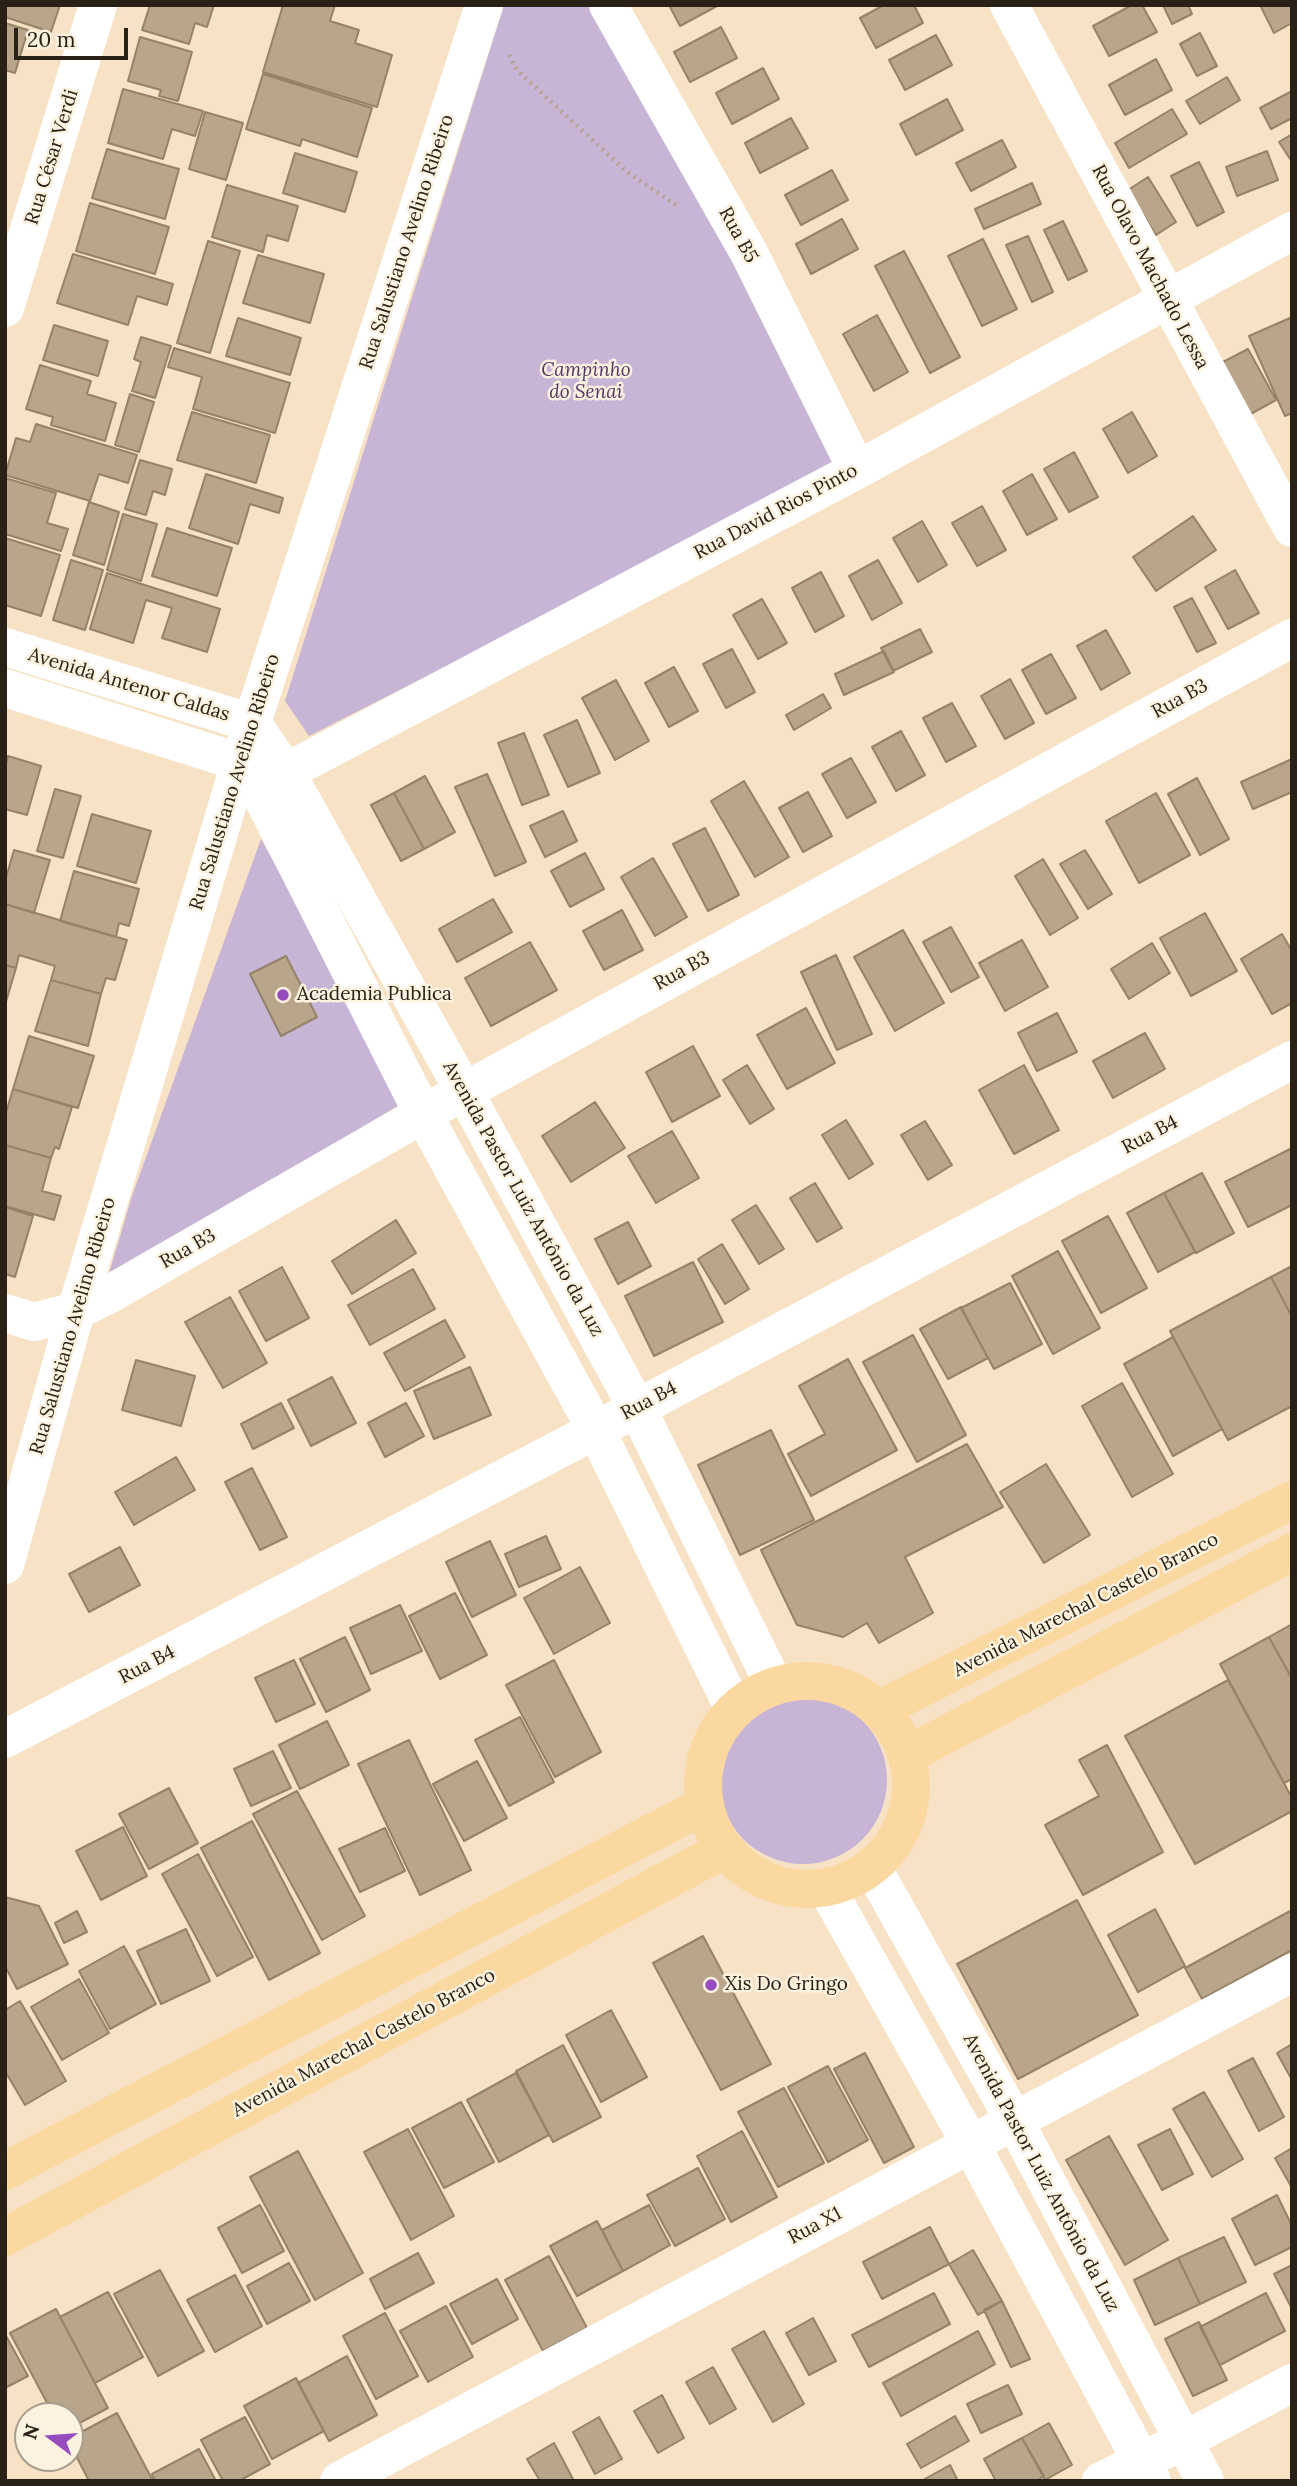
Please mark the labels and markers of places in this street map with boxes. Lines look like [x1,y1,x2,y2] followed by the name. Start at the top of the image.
[297,984,452,1006] place label: Academia Publica
[275,987,291,1003] marker: Academia Publica
[725,1974,848,1996] place label: Xis Do Gringo
[703,1977,719,1993] marker: Xis Do Gringo

